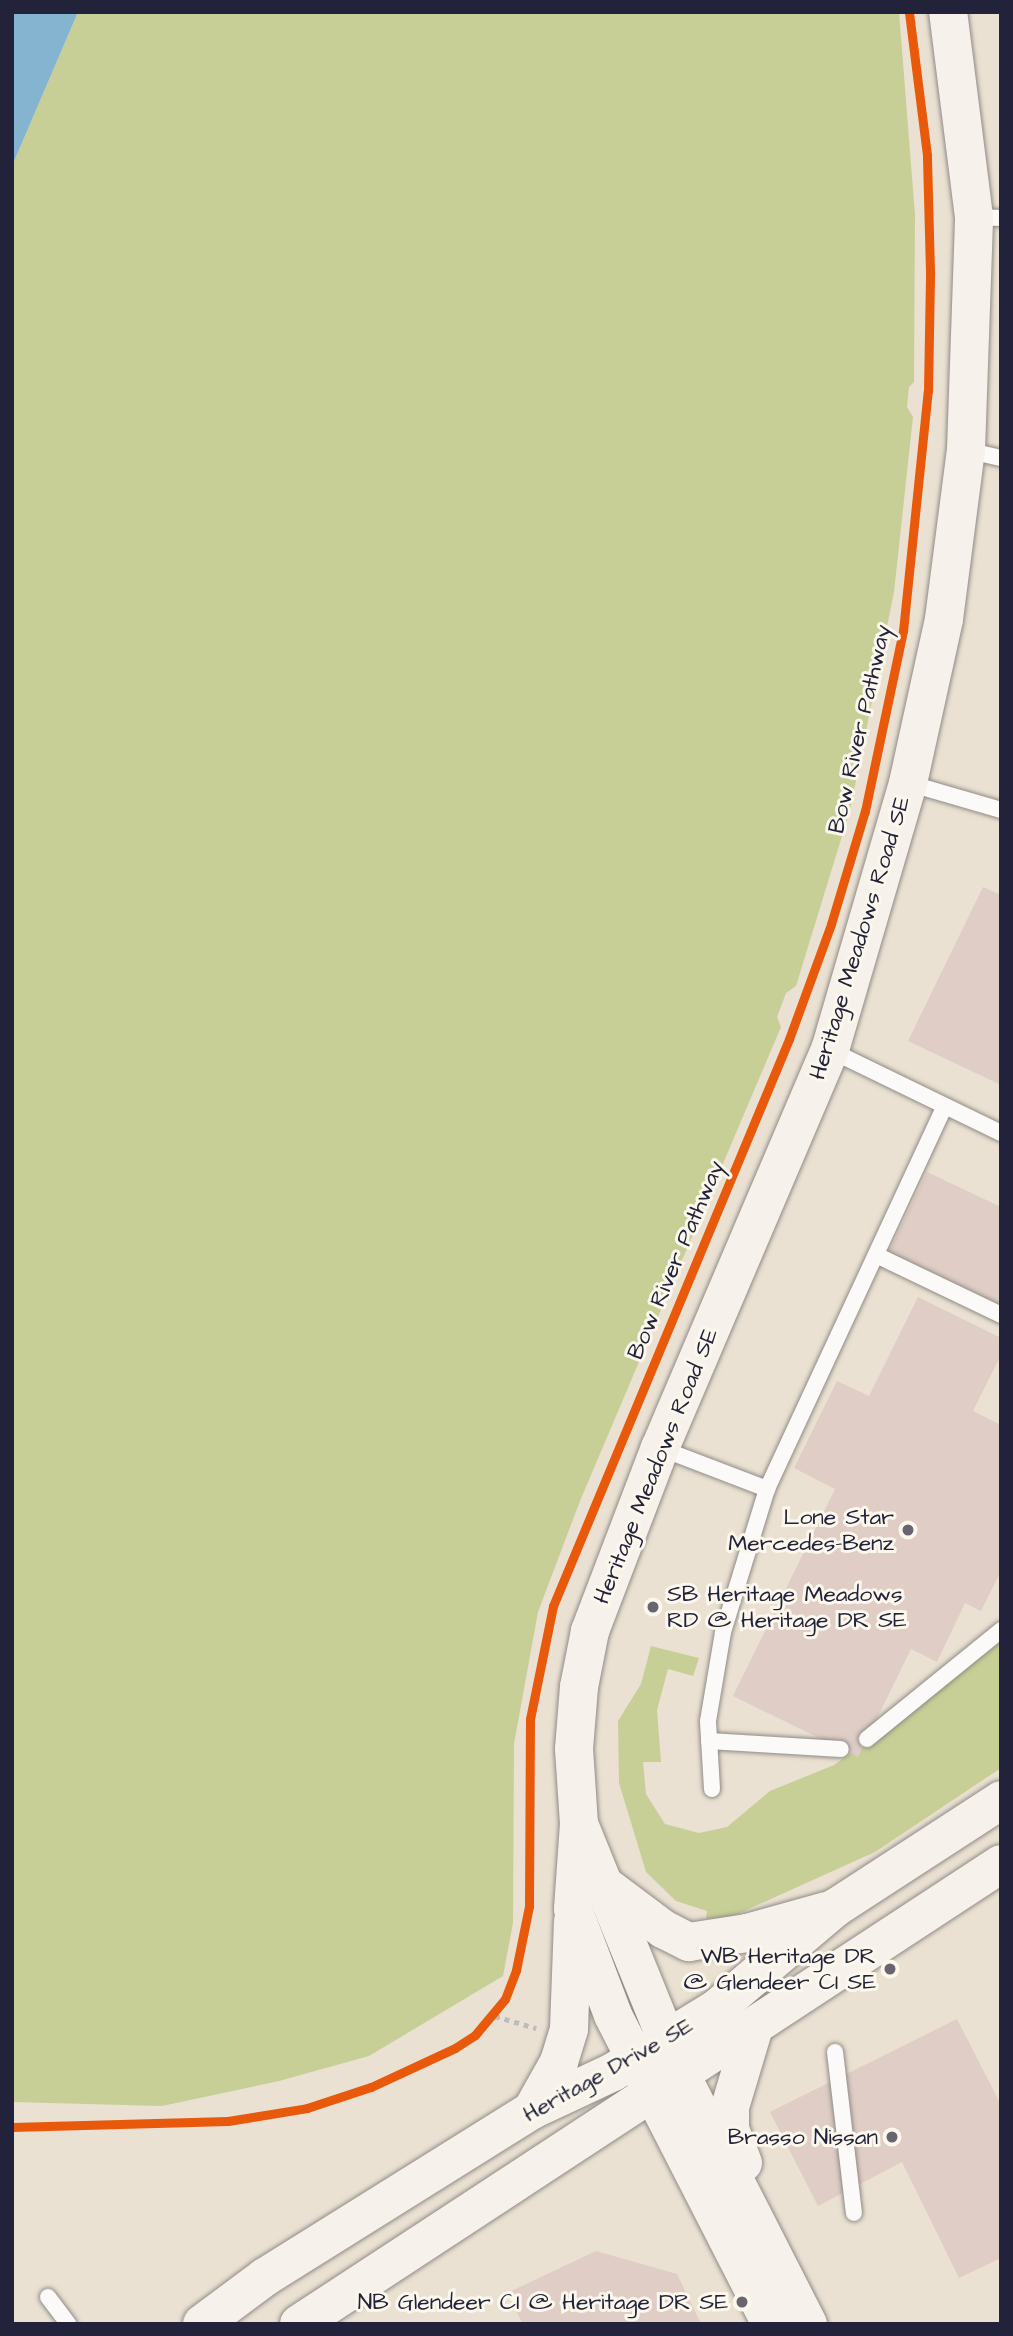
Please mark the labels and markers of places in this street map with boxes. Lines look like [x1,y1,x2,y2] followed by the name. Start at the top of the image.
[728,1503,894,1557] place label: Lone Star Mercedes-Benz
[900,1522,916,1538] marker: Lone Star Mercedes-Benz
[667,1580,907,1634] place label: SB Heritage Meadows RD @ Heritage DR SE
[645,1599,661,1615] marker: SB Heritage Meadows RD @ Heritage DR SE
[683,1942,876,1996] place label: WB Heritage DR @ Glendeer CI SE
[882,1961,898,1977] marker: WB Heritage DR @ Glendeer CI SE
[728,2123,878,2151] place label: Brasso Nissan
[884,2129,900,2145] marker: Brasso Nissan
[358,2288,728,2316] place label: NB Glendeer CI @ Heritage DR SE
[734,2294,750,2310] marker: NB Glendeer CI @ Heritage DR SE

